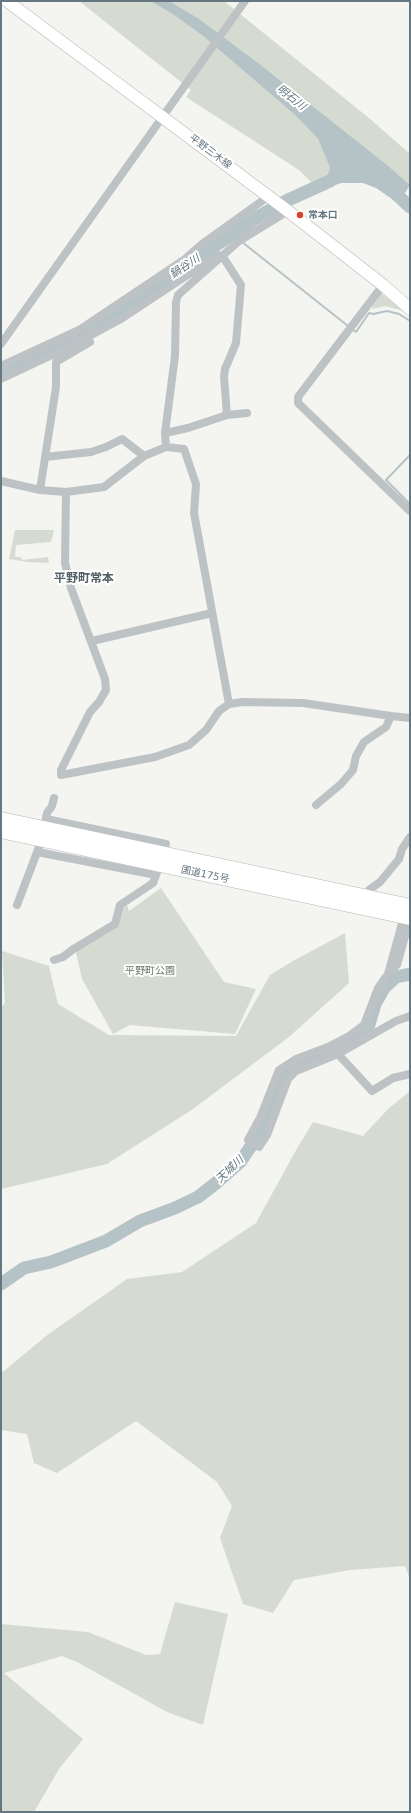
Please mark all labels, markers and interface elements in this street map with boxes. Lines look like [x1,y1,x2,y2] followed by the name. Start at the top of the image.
[274,83,308,113] water label: 明石川
[186,132,234,172] street label: 平野三木線
[308,209,338,221] place label: 常本口
[295,210,305,220] marker: 常本口
[168,252,202,282] water label: 鍋谷川
[54,572,114,586] district label: 平野町常本
[180,864,230,886] street label: 国道175号
[125,965,175,977] park label: 平野町公園
[213,1154,247,1186] water label: 天城川

